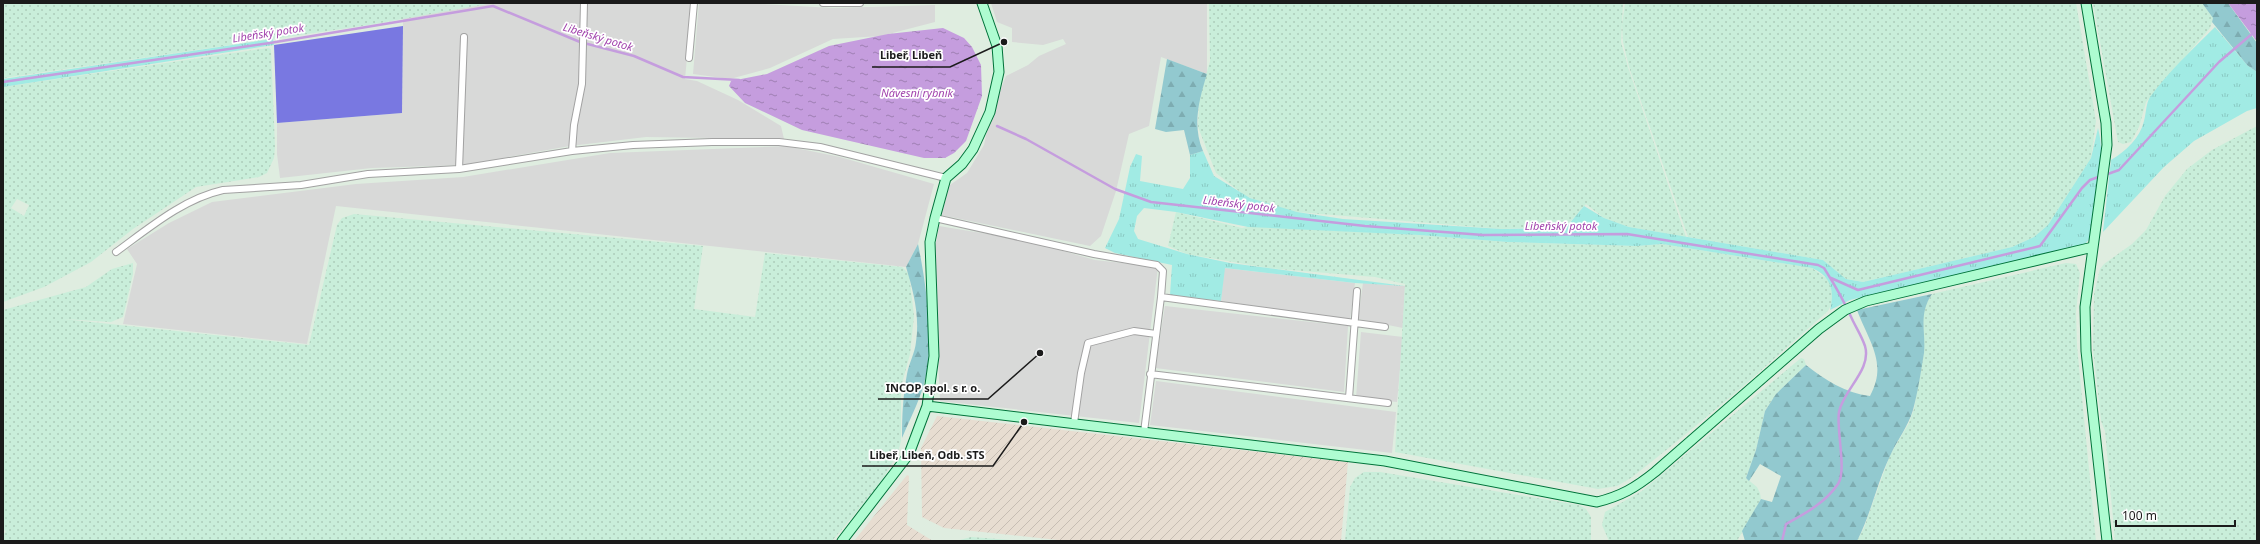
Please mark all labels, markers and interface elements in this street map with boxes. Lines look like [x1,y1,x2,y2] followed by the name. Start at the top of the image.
[231,19,305,46] water label: Libeňský potok
[561,19,635,54] water label: Libeňský potok
[872,44,950,67] callout: Libeř, Libeň
[880,47,942,62] text: Libeř, Libeň
[881,85,954,100] water label: Návesní rybník
[1202,192,1276,215] water label: Libeňský potok
[1525,218,1598,233] water label: Libeňský potok
[878,376,988,399] callout: INCOP spol. s r. o.
[886,380,980,395] text: INCOP spol. s r. o.
[862,443,993,466] callout: Libeř, Libeň, Odb. STS
[869,447,985,462] text: Libeř, Libeň, Odb. STS
[2116,502,2235,528] scale bar
[2122,507,2157,524] text: 100 m

